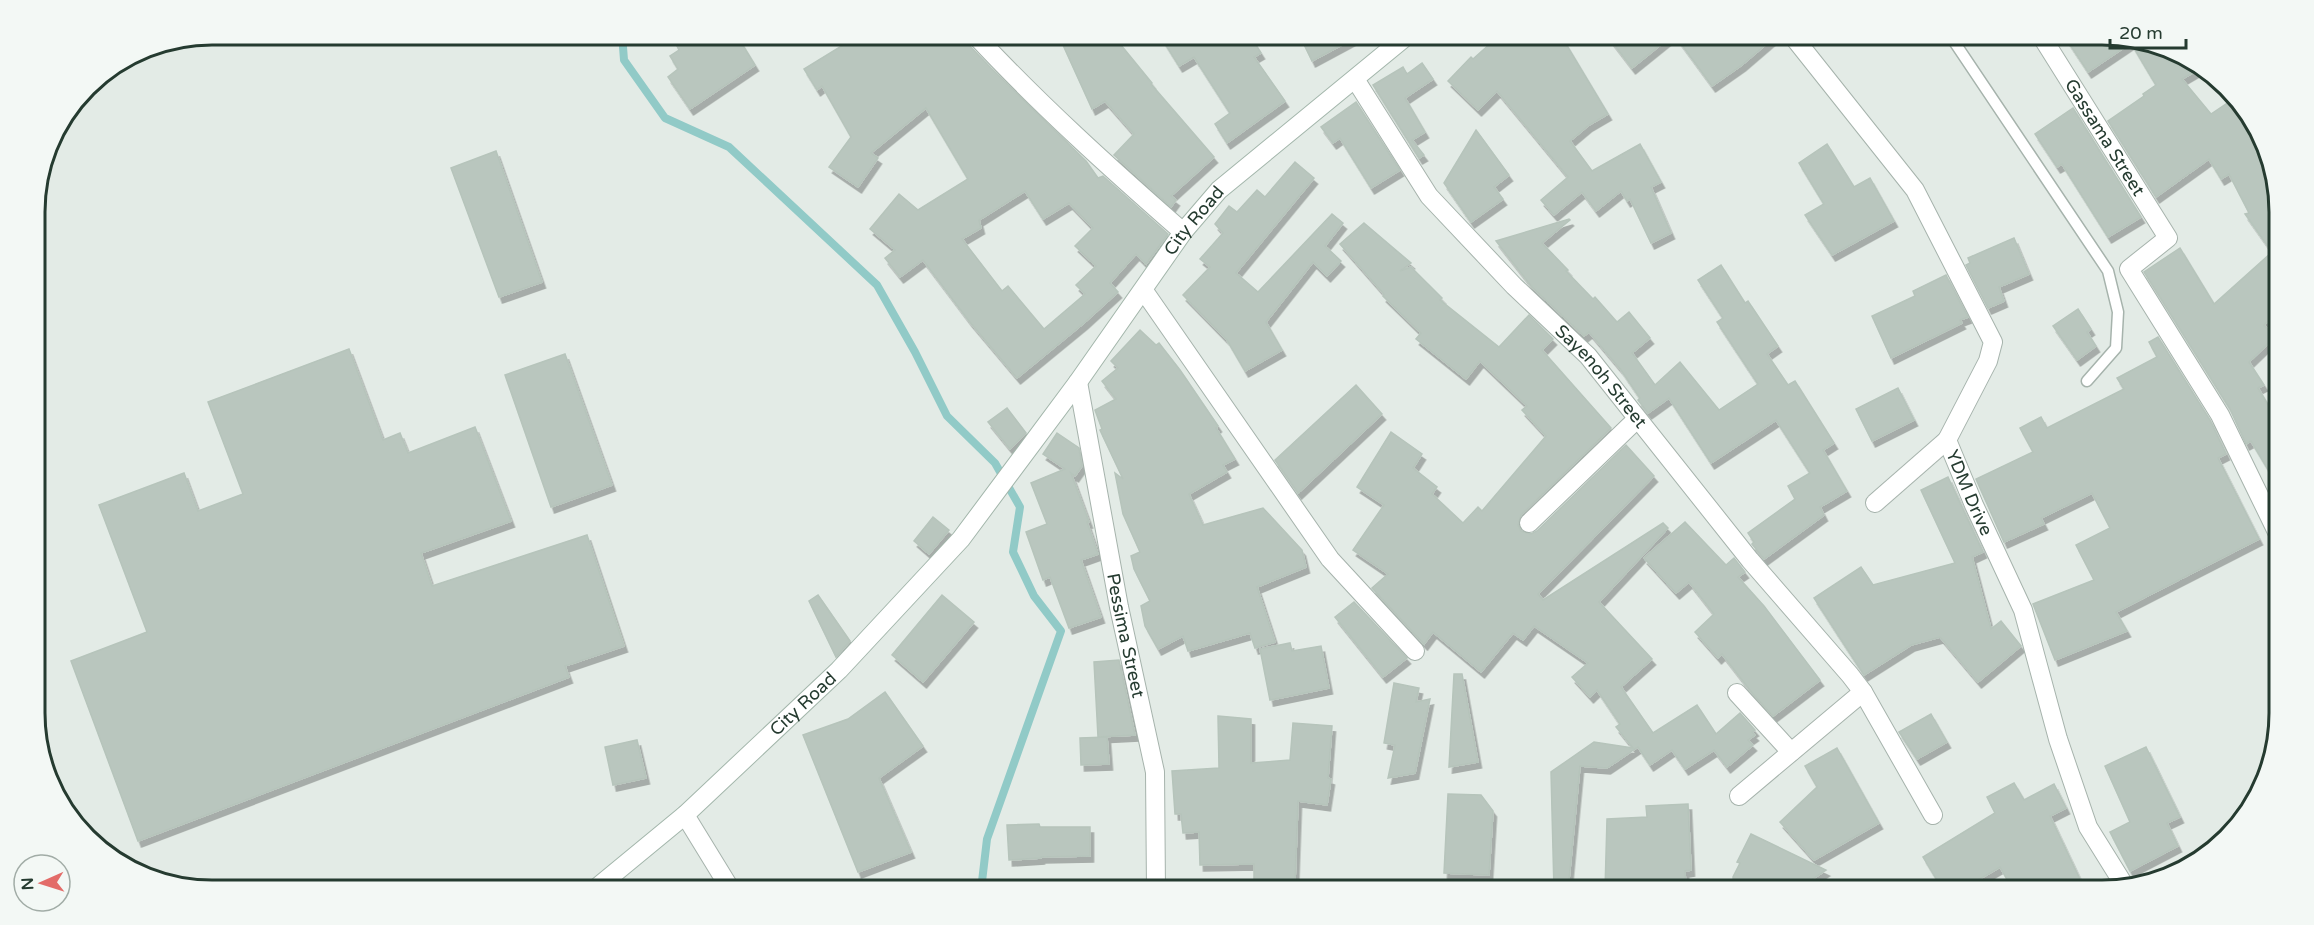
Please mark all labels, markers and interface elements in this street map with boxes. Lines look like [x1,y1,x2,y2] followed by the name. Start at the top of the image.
[2110,12,2186,50] scale bar
[2119,22,2163,44] text: 20 m
[2060,75,2150,200] street label: Gassama Street
[1159,181,1229,260] street label: City Road
[1551,320,1652,433] street label: Sayenoh Street
[1941,446,1998,539] street label: YDM Drive
[1102,572,1150,700] street label: Pessima Street
[765,667,841,740] street label: City Road
[12,853,72,913] north arrow
[18,877,38,891] text: N

